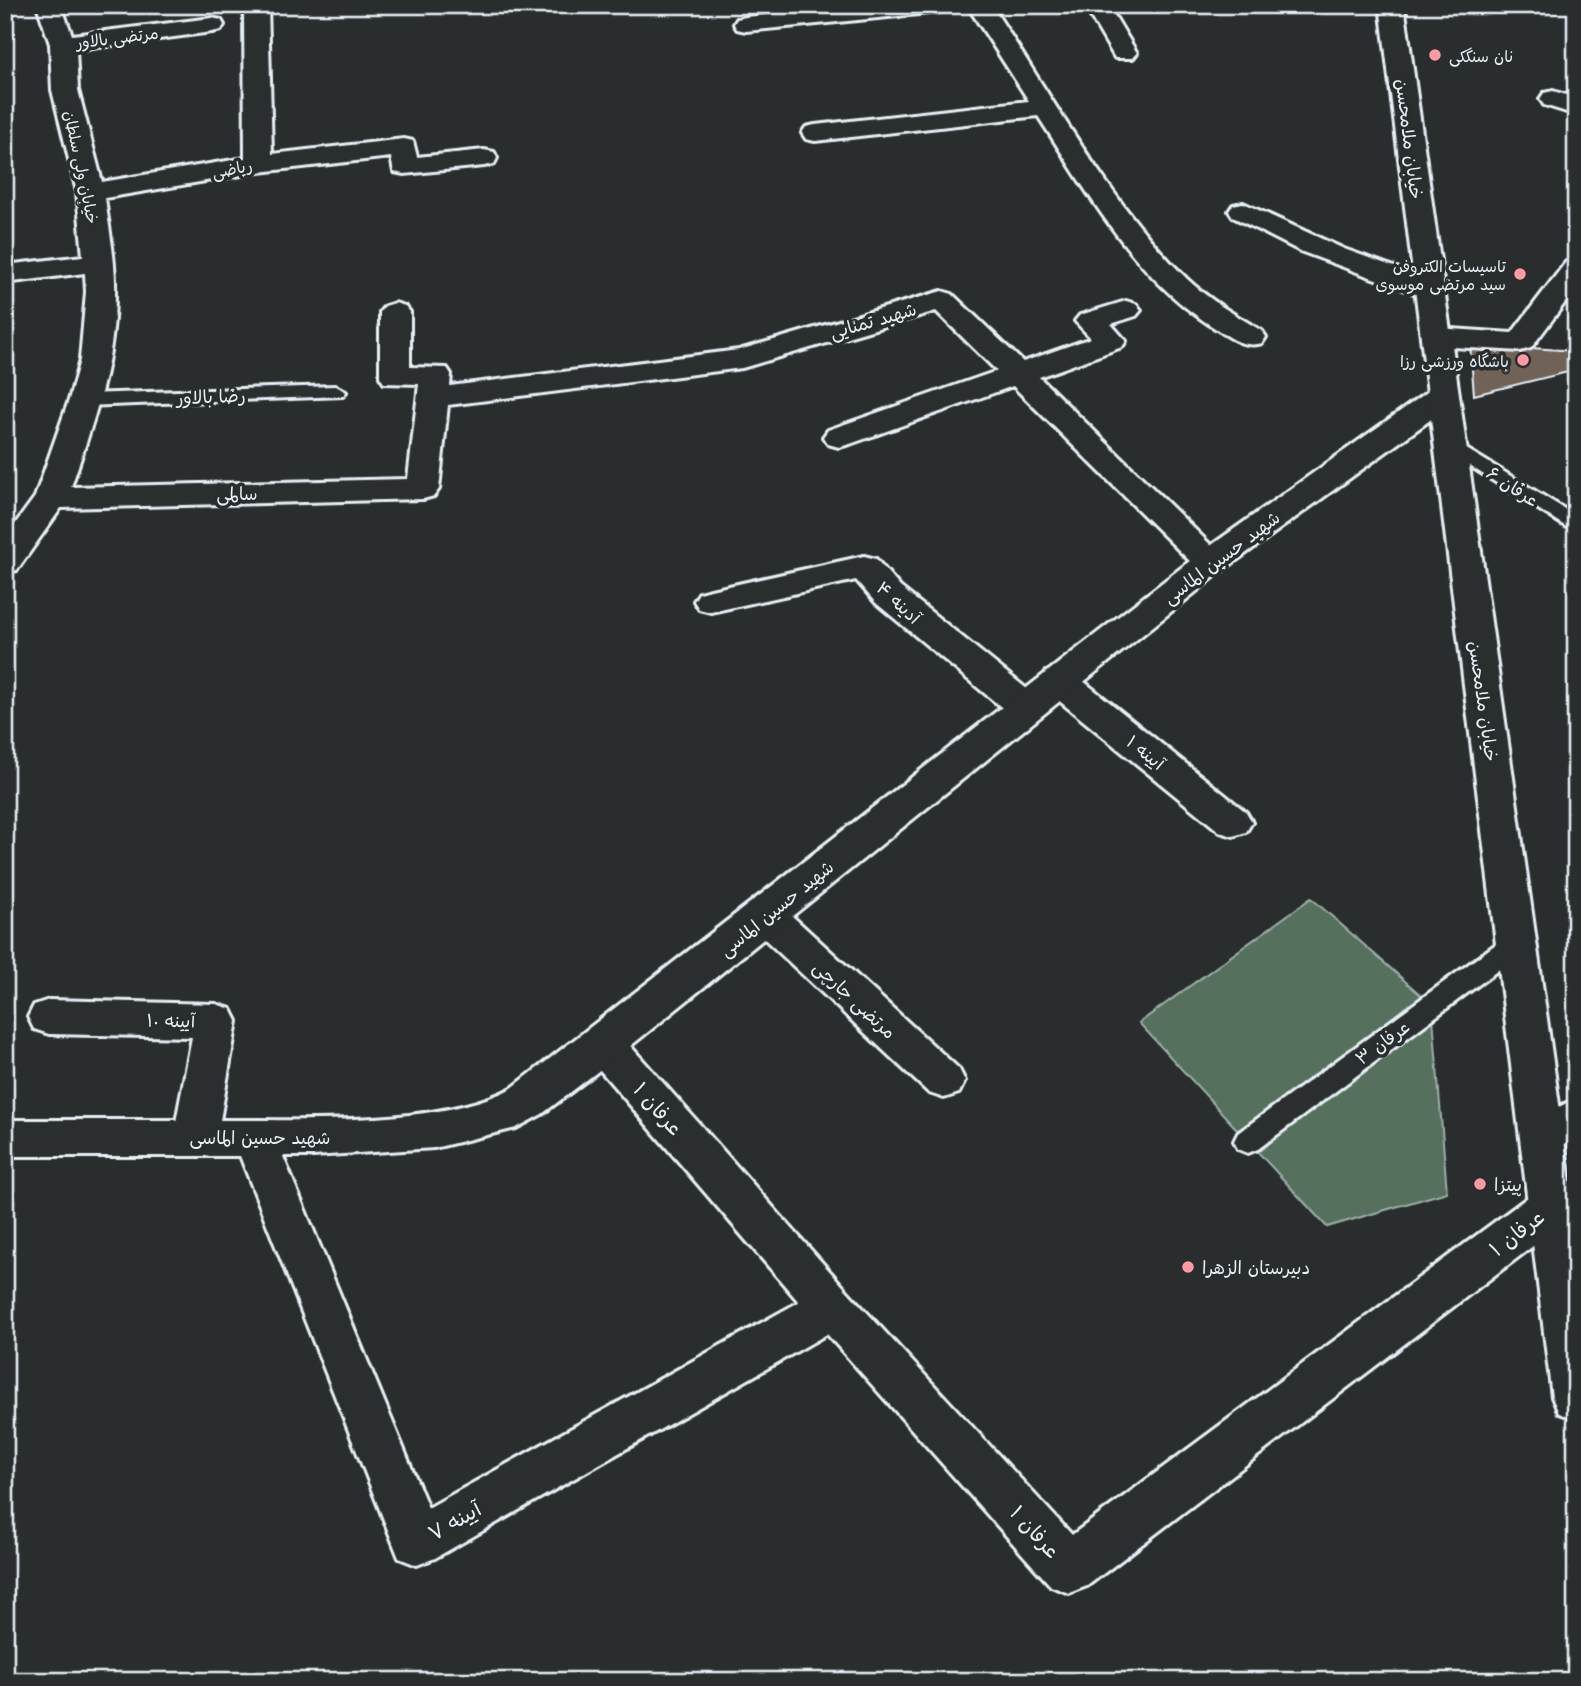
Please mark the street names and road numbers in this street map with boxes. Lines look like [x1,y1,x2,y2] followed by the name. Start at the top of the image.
[73,22,160,54] street label: مرتضی بالاور
[1391,77,1429,201] street label: خیابان ملامحسن
[59,108,104,226] street label: خیابان ولی سلطان
[210,154,254,183] street label: ریاضی
[827,296,919,344] street label: شهید تمنایی
[174,383,246,409] street label: رضا بالاور
[1482,460,1544,512] street label: عرفان ۶
[216,481,258,505] street label: سالمی
[1158,505,1284,609] street label: شهید حسین الماسی
[872,575,928,630] street label: آدینه ۴
[1464,639,1504,763] street label: خیابان ملامحسن
[1122,729,1171,776] street label: آیینه ۱
[714,854,838,962] street label: شهید حسین الماسی
[808,954,902,1044] street label: مرتضی جارچی
[146,1008,197,1032] street label: آیینه ۱۰
[1350,1014,1414,1070] street label: عرفان ۳
[628,1076,690,1140] street label: عرفان ۱
[190,1125,330,1149] street label: شهید حسین الماسی
[1483,1202,1549,1262] street label: عرفان ۱
[422,1494,486,1546] street label: آیینه ۷
[1005,1499,1067,1563] street label: عرفان ۱

